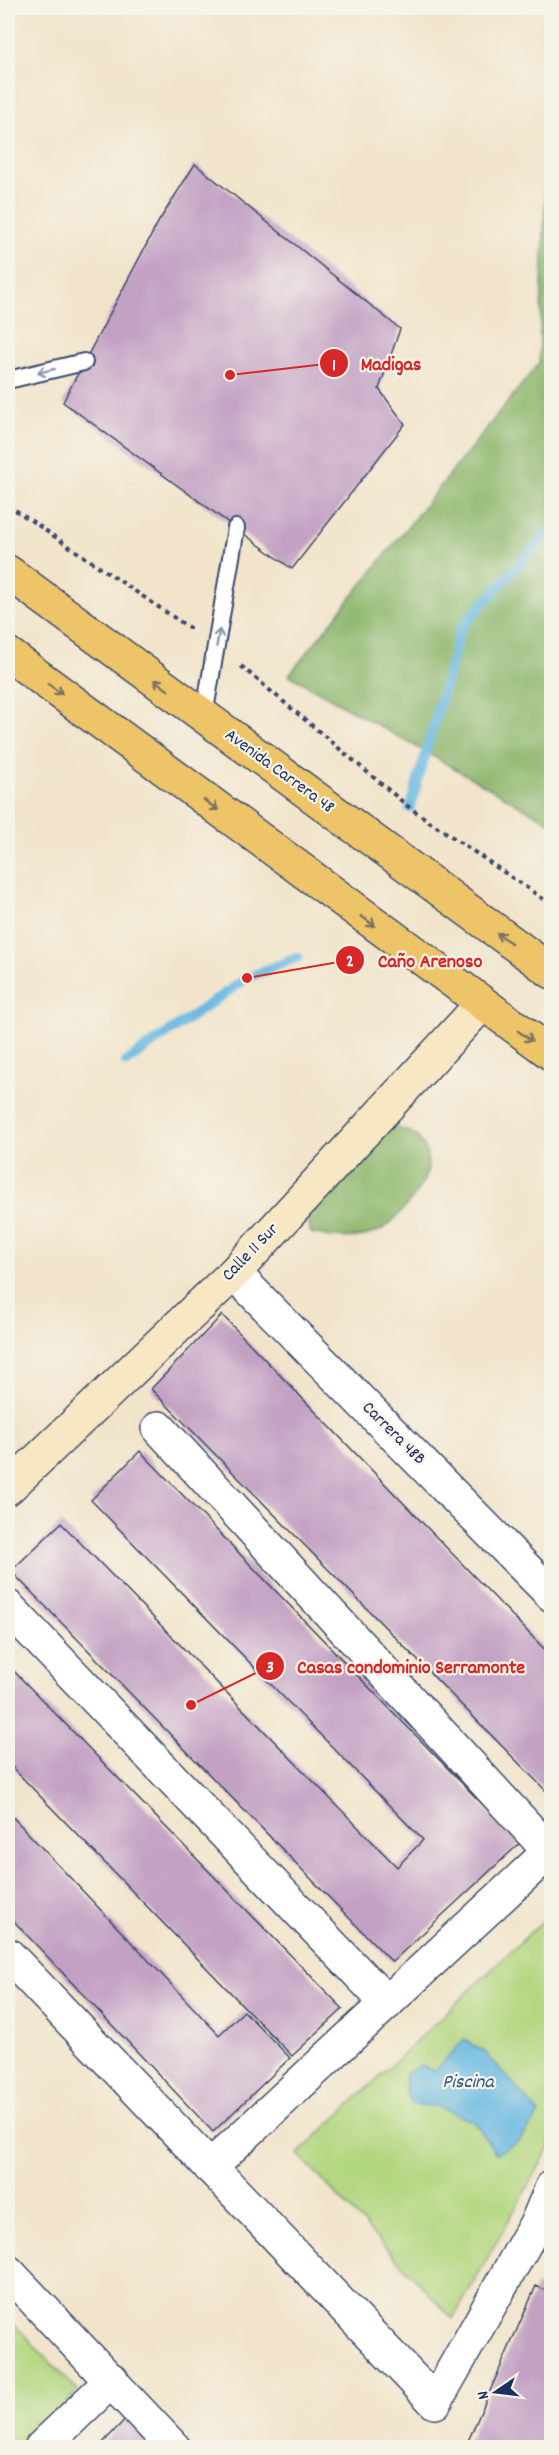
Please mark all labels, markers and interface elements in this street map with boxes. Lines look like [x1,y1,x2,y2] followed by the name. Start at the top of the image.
[319,344,434,382] callout: Madigas
[361,352,421,380] text: Madigas
[332,354,336,379] text: 1
[37,365,56,377] one-way arrow
[212,629,223,649] one-way arrow
[154,679,170,691] one-way arrow
[46,683,62,695] one-way arrow
[219,724,339,820] street label: Avenida Carrera 48
[203,798,219,811] one-way arrow
[360,914,376,927] one-way arrow
[497,931,513,944] one-way arrow
[335,941,494,979] callout: Caño Arenoso
[378,949,482,977] text: Caño Arenoso
[346,950,354,975] text: 2
[517,1030,533,1042] one-way arrow
[217,1218,285,1288] street label: Calle 11 Sur
[355,1396,431,1472] street label: Carrera 48B
[255,1647,538,1685] callout: Casas condominio Serramonte
[297,1655,525,1683] text: Casas condominio Serramonte
[266,1656,274,1681] text: 3
[442,2069,495,2097] water label: Piscina
[466,2362,526,2422] north arrow
[472,2388,496,2402] text: N

